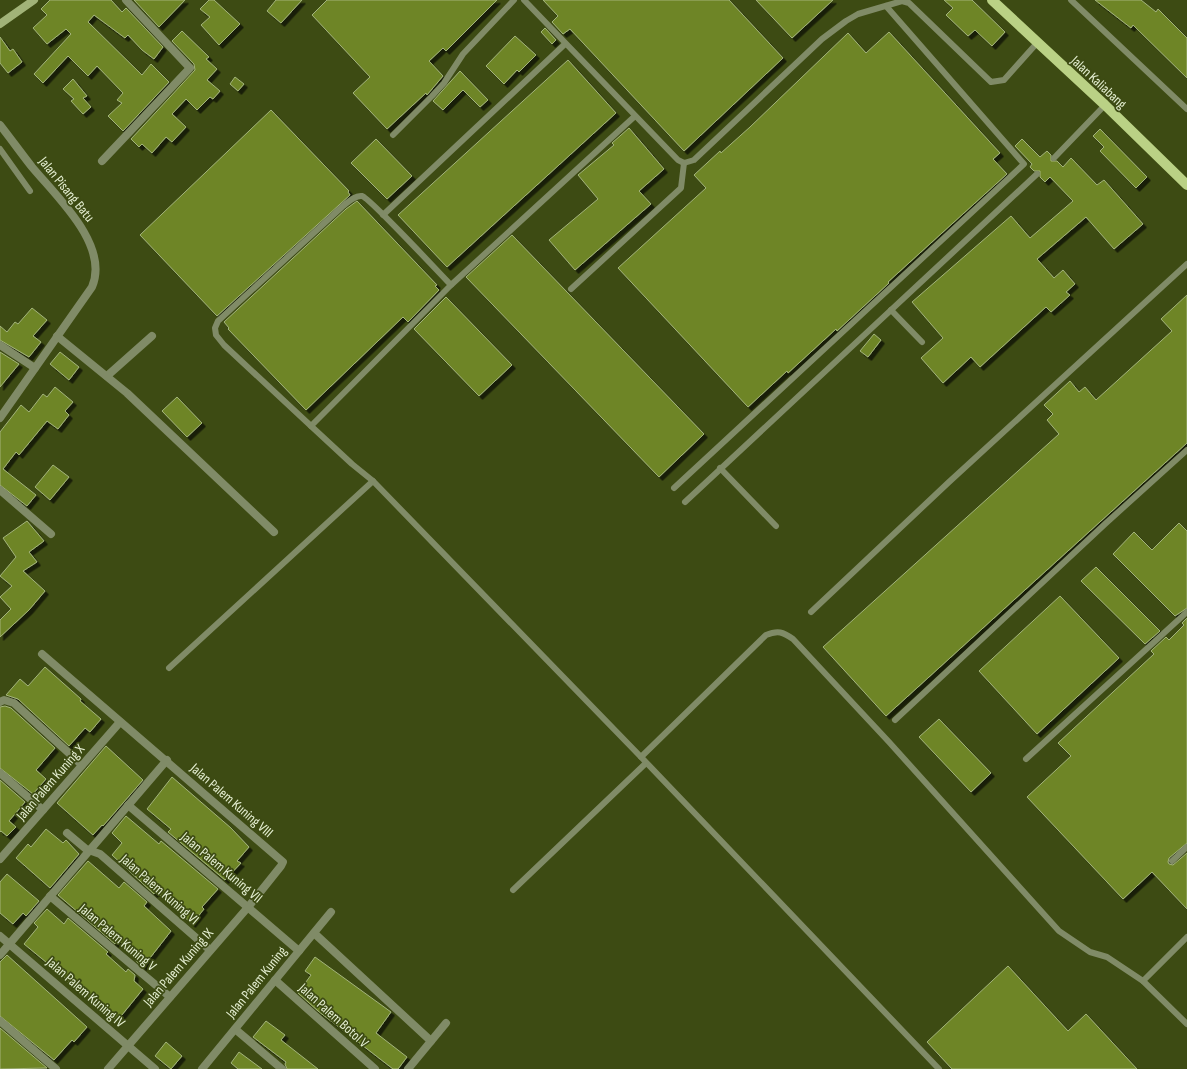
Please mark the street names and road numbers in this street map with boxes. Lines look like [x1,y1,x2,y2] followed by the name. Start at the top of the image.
[1067,52,1130,113] street label: Jalan Kaliabang
[35,153,98,225] street label: Jalan Pisang Batu
[12,741,88,825] street label: Jalan Palem Kuning X
[186,759,277,841] street label: Jalan Palem Kuning VIII
[177,828,266,906] street label: Jalan Palem Kuning VII
[116,850,202,928] street label: Jalan Palem Kuning VI
[75,899,160,975] street label: Jalan Palem Kuning V
[139,925,217,1011] street label: Jalan Palem Kuning IX
[222,943,291,1022] street label: Jalan Palem Kuning
[42,953,129,1032] street label: Jalan Palem Kuning IV
[294,979,373,1052] street label: Jalan Palem Botol V

